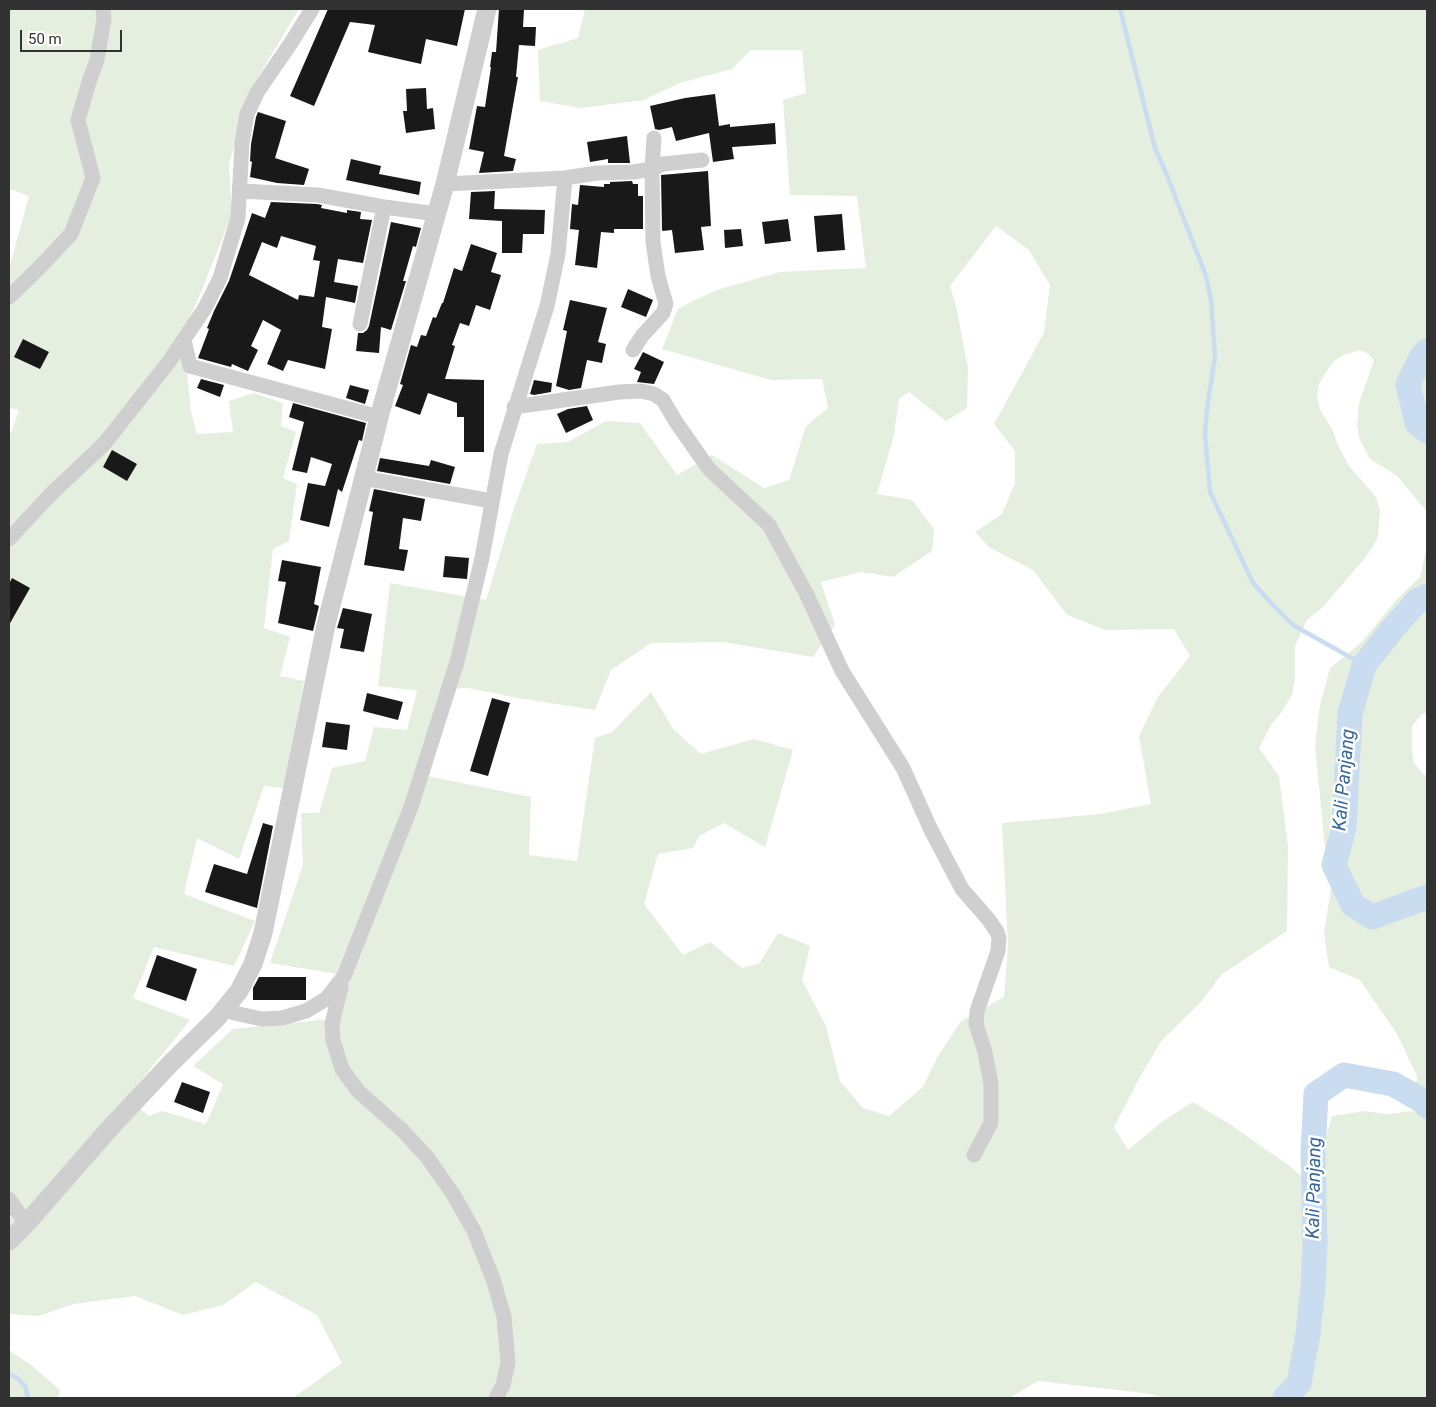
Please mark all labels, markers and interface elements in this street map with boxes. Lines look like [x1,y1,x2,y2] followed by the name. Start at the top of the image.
[22,20,125,52] scale bar
[28,30,62,48] text: 50 m
[1329,728,1361,832] water label: Kali Panjang
[1303,1137,1327,1239] water label: Kali Panjang

